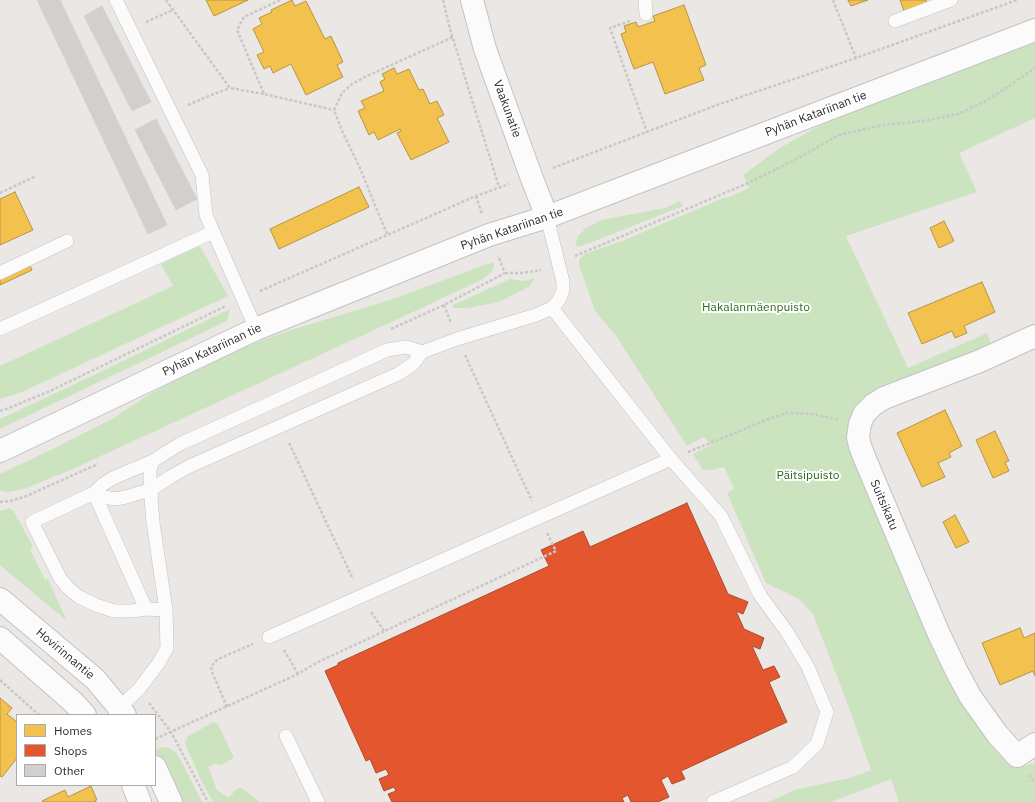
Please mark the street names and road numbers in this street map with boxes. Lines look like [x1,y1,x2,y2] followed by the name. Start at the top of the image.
[490,78,524,140] street label: Vaakunatie
[763,88,869,140] street label: Pyhän Katariinan tie
[459,205,565,253] street label: Pyhän Katariinan tie
[160,321,264,379] street label: Pyhän Katariinan tie
[867,478,901,532] street label: Suitsikatu
[33,625,97,683] street label: Hovirinnantie

